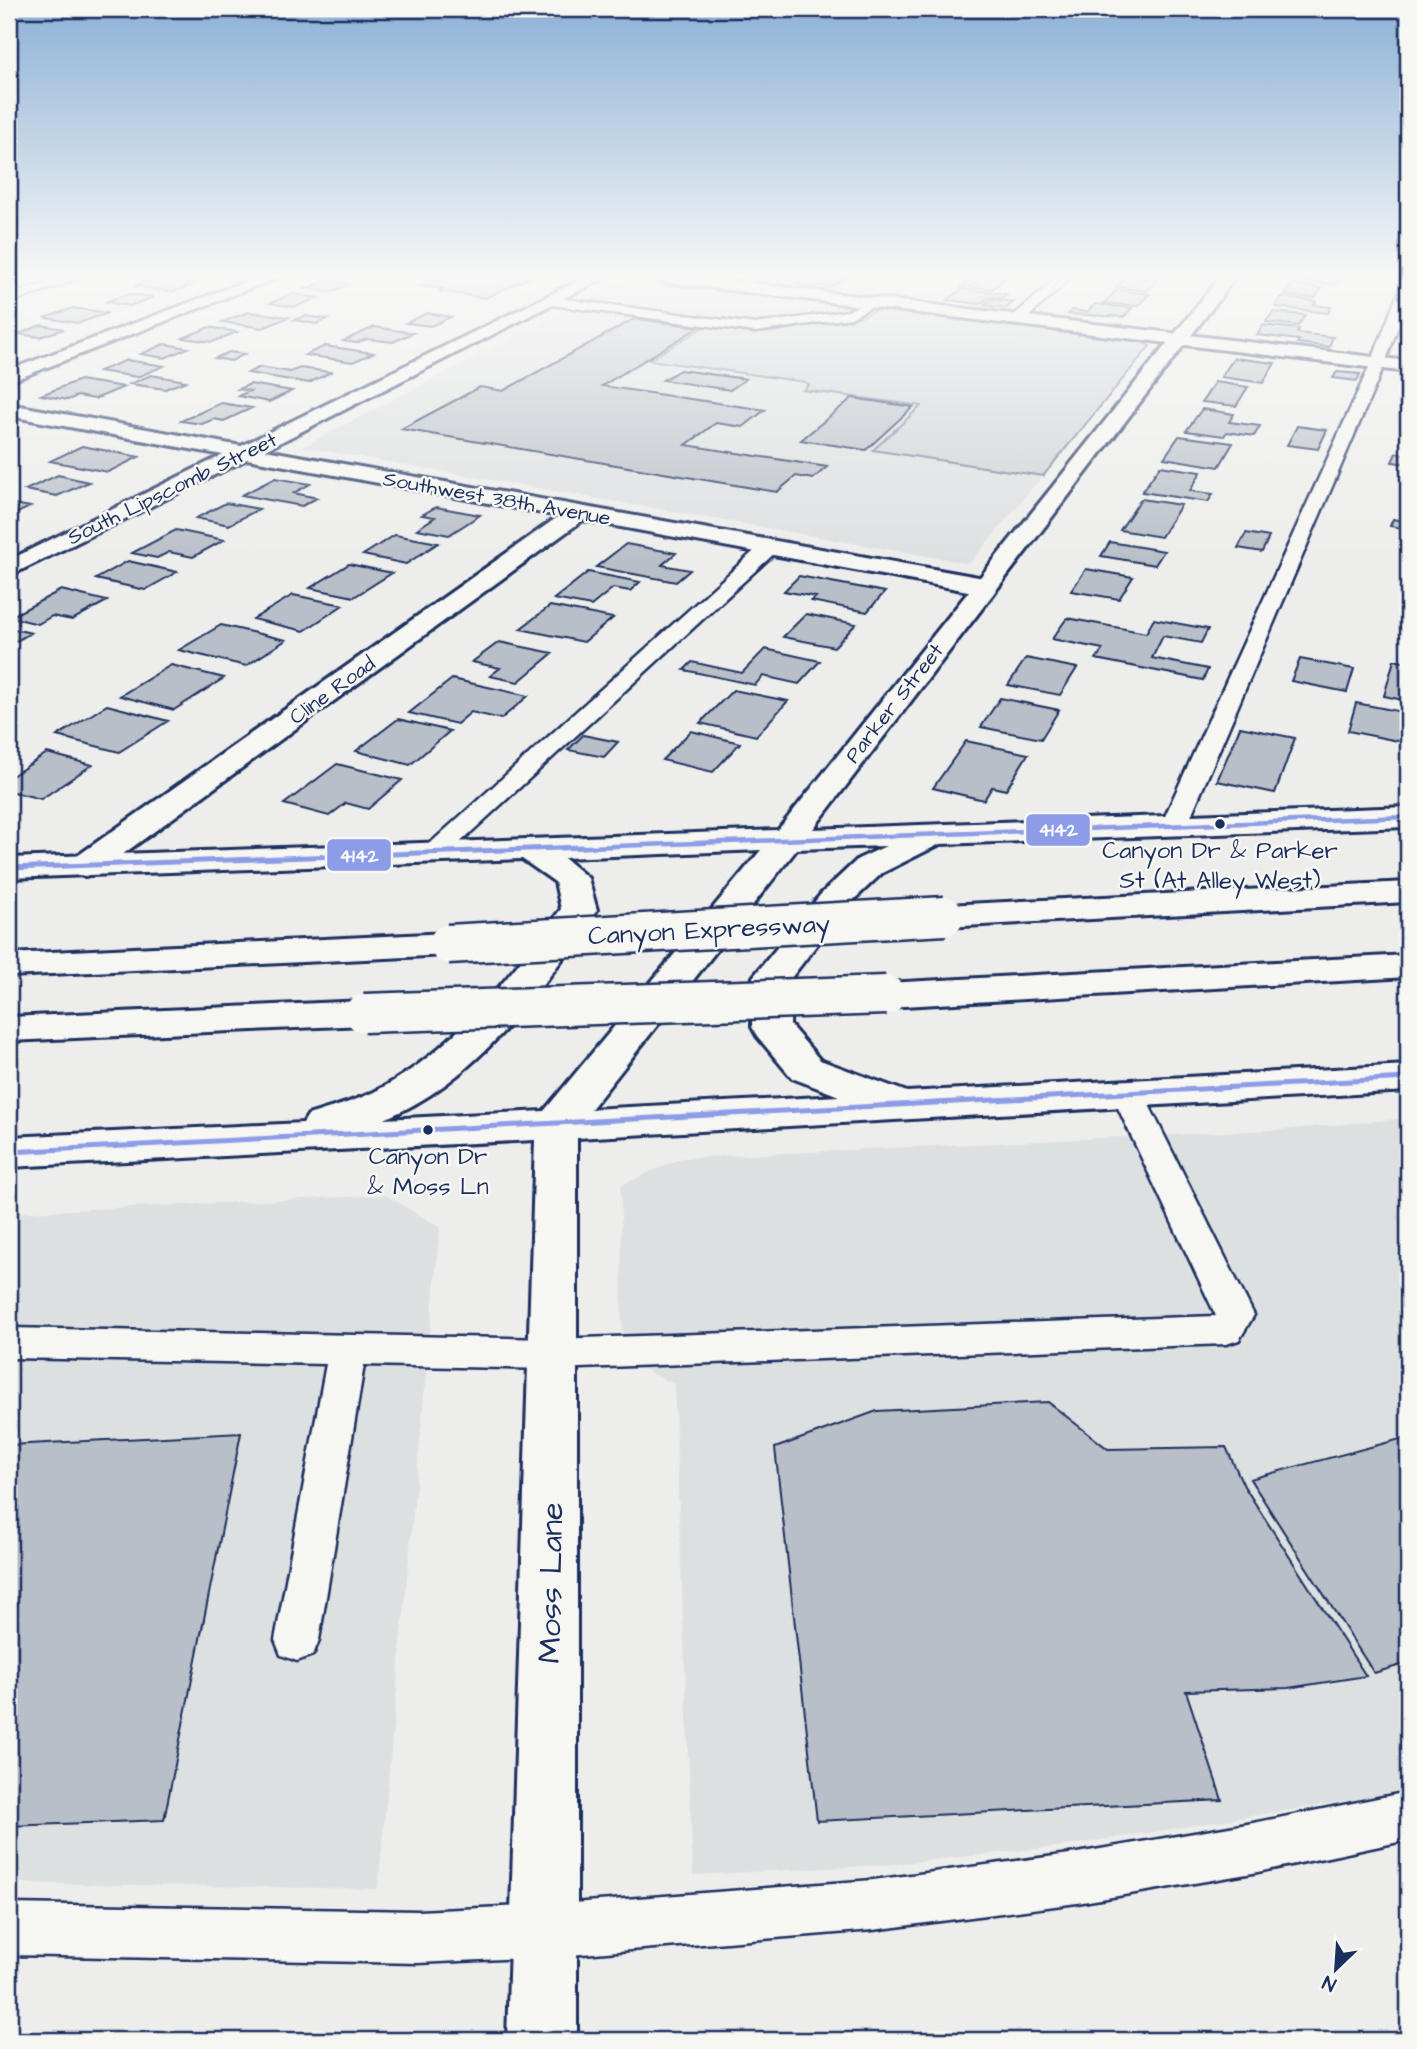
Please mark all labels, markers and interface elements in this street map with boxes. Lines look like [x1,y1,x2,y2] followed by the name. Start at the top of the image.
[63,425,283,553] street label: South Lipscomb Street
[381,464,613,533] street label: Southwest 38th Avenue
[838,637,951,769] street label: Parker Street
[283,649,381,731] street label: Cline Road
[1025,813,1091,847] line badge: 4142
[1038,817,1078,844] text: 4142
[1213,817,1227,831] marker: Canyon Dr & Parker St (At Alley West)
[1102,834,1338,899] place label: Canyon Dr & Parker St (At Alley West)
[326,838,392,872] line badge: 4142
[339,843,379,870] text: 4142
[587,906,831,956] street label: Canyon Expressway
[421,1123,435,1137] marker: Canyon Dr & Moss Ln
[367,1140,489,1204] place label: Canyon Dr & Moss Ln
[528,1502,575,1664] street label: Moss Lane
[1302,1934,1372,2004] north arrow
[1318,1968,1341,1998] text: N

